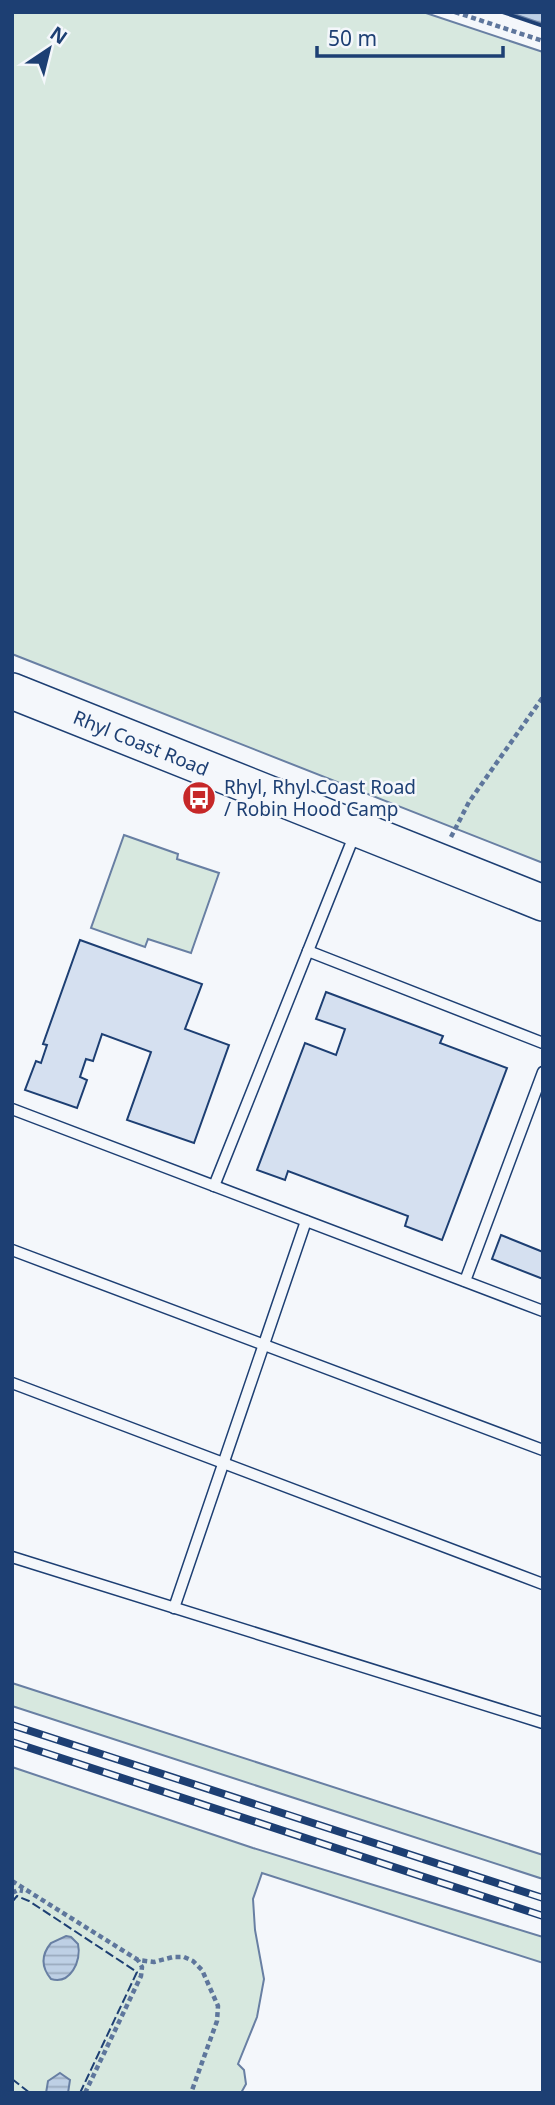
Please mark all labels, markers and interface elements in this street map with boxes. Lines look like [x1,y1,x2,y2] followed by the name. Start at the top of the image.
[14,14,84,84] north arrow
[317,14,503,58] scale bar
[45,20,73,50] text: N
[328,24,377,52] text: 50 m
[69,704,213,782] street label: Rhyl Coast Road
[224,774,416,822] place label: Rhyl, Rhyl Coast Road / Robin Hood Camp
[180,779,218,817] bus stop icon: Rhyl, Rhyl Coast Road / Robin Hood Camp

